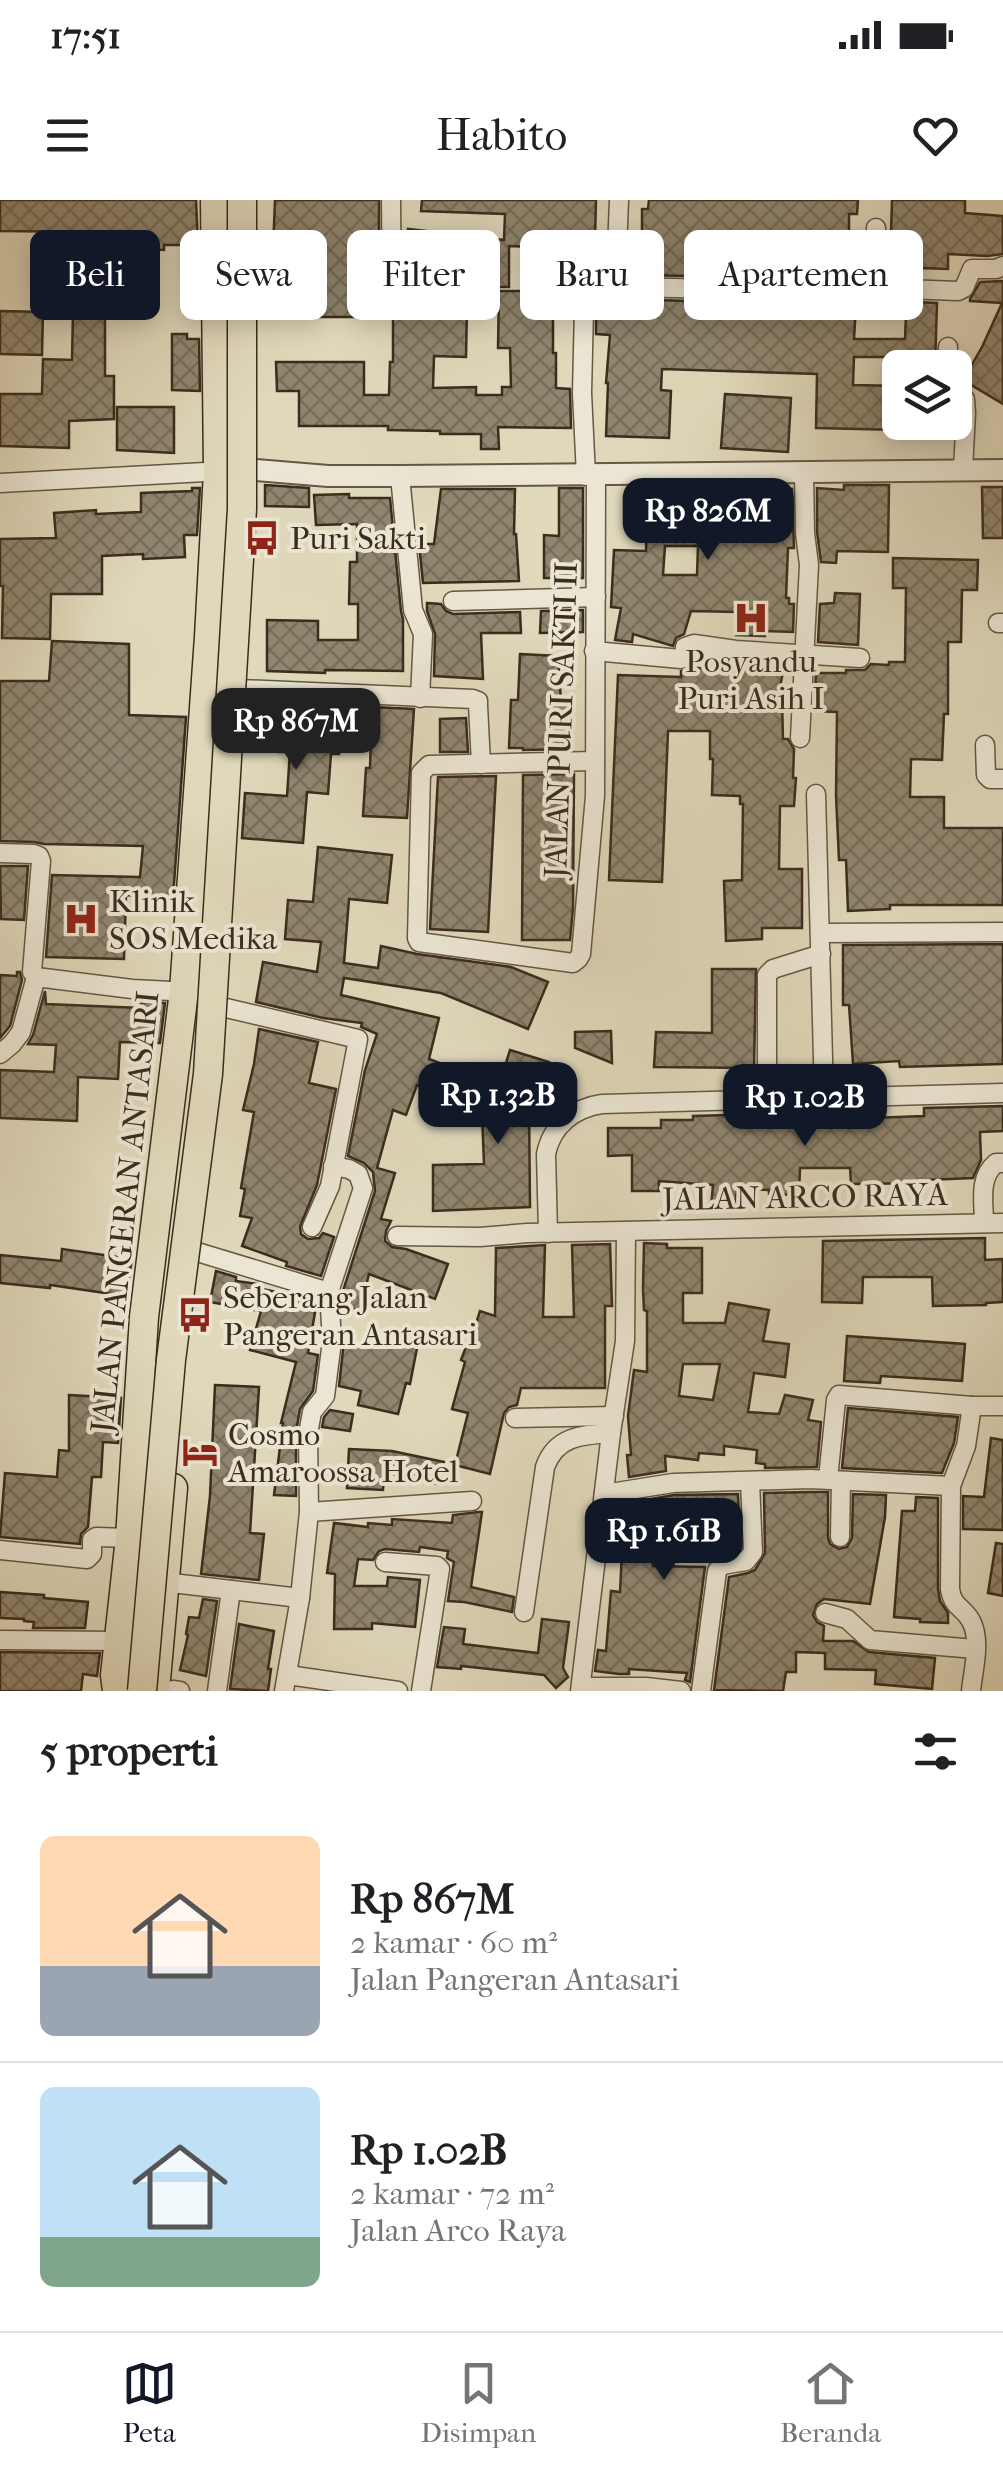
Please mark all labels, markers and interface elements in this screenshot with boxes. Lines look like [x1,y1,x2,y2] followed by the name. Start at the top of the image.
[50,13,121,58] text: 17:51
[40,108,95,163] icon: menu
[908,108,963,163] icon: heart
[436,109,567,162] text: Habito
[30,230,160,320] chip: Beli
[180,230,327,320] chip: Sewa
[347,230,500,320] chip: Filter
[520,230,664,320] chip: Baru
[684,230,923,320] chip: Apartemen
[882,350,972,440] map controls
[882,350,972,440] button: layers
[616,478,800,563] pin: Rp 826M
[645,492,771,529] text: Rp 826M
[243,519,281,557] bus stop icon: Puri Sakti
[290,520,427,557] place label: Puri Sakti
[537,561,585,882] street label: JALAN PURI SAKTI II
[732,599,770,637] hospital icon: Posyandu Puri Asih I
[678,643,824,717] place label: Posyandu Puri Asih I
[204,688,388,773] pin: Rp 867M
[233,702,359,739] text: Rp 867M
[109,883,278,957] place label: Klinik SOS Medika
[62,900,100,938] hospital icon: Klinik SOS Medika
[83,989,167,1438] street label: JALAN PANGERAN ANTASARI
[395,1062,601,1147] pin: Rp 1.32B
[702,1064,908,1149] pin: Rp 1.02B
[440,1076,556,1113] text: Rp 1.32B
[745,1078,865,1115] text: Rp 1.02B
[659,1176,948,1218] street label: JALAN ARCO RAYA
[223,1279,478,1353] place label: Seberang Jalan Pangeran Antasari
[176,1296,214,1334] bus stop icon: Seberang Jalan Pangeran Antasari
[226,1416,458,1490] place label: Cosmo Amaroossa Hotel
[181,1433,219,1471] hotel icon: Cosmo Amaroossa Hotel
[561,1498,767,1583] pin: Rp 1.61B
[607,1512,721,1549] text: Rp 1.61B
[908,1724,963,1779] icon: filters
[40,1727,218,1776] text: 5 properti
[350,1875,514,1924] text: Rp 867M
[120,1876,240,1996] icon: home
[350,1924,557,1961] text: 2 kamar · 60 m²
[350,1961,679,1998] text: Jalan Pangeran Antasari
[350,2126,507,2175] text: Rp 1.02B
[120,2127,240,2247] icon: home
[350,2175,554,2212] text: 2 kamar · 72 m²
[350,2212,566,2249] text: Jalan Arco Raya
[122,2356,177,2449] tab: Peta
[420,2356,536,2449] tab: Disimpan
[780,2356,881,2449] tab: Beranda

